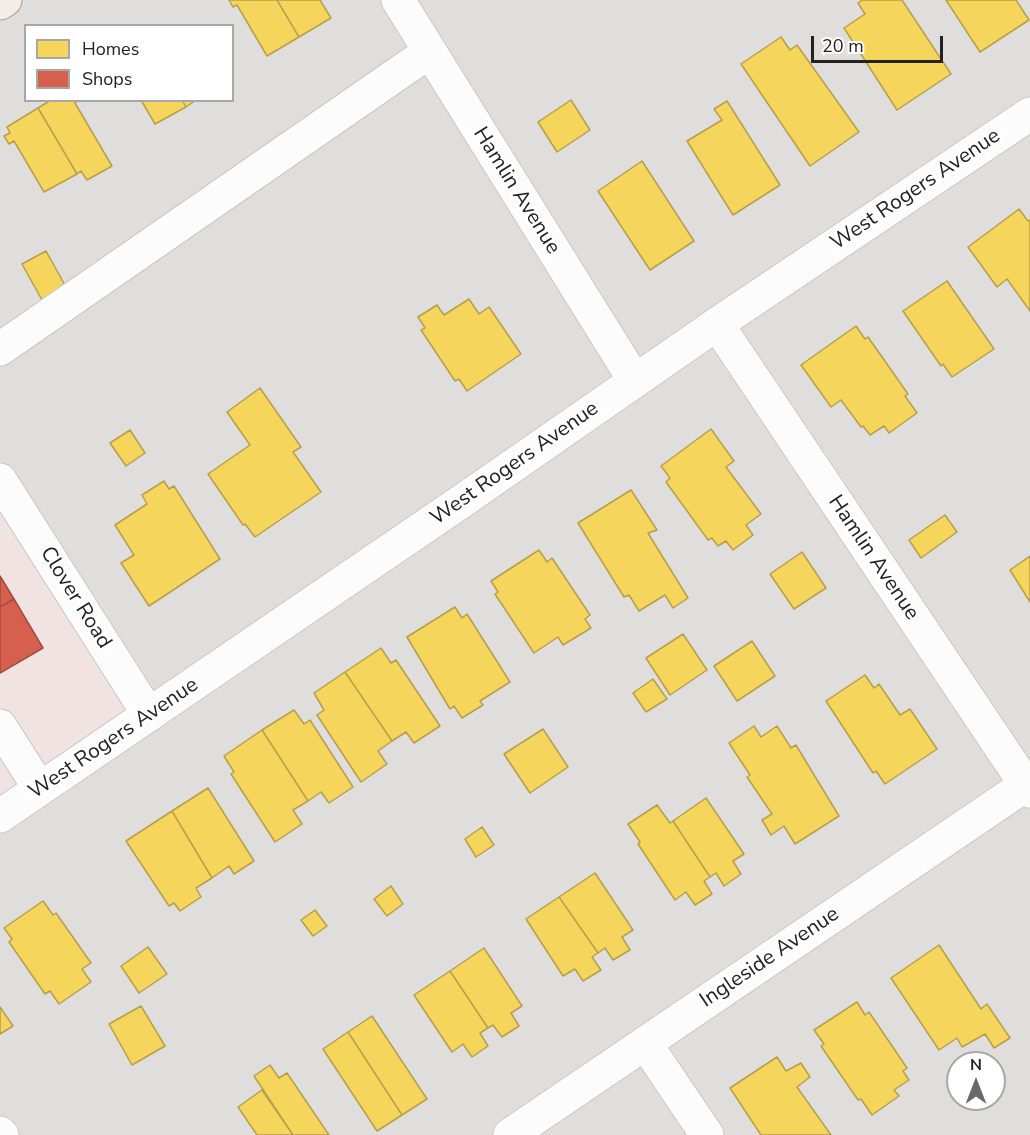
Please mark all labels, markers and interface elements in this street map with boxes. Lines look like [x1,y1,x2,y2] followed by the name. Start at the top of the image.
[24,24,234,102] legend
[814,24,946,62] scale bar
[822,34,864,58] text: 20 m
[82,37,139,61] text: Homes
[82,67,132,91] text: Shops
[467,123,565,259] street label: Hamlin Avenue
[826,124,1006,256] street label: West Rogers Avenue
[426,397,604,531] street label: West Rogers Avenue
[822,491,924,625] street label: Hamlin Avenue
[34,542,116,654] street label: Clover Road
[24,673,204,805] street label: West Rogers Avenue
[696,902,844,1014] street label: Ingleside Avenue
[946,1051,1006,1111] north arrow
[970,1054,982,1076] text: N

